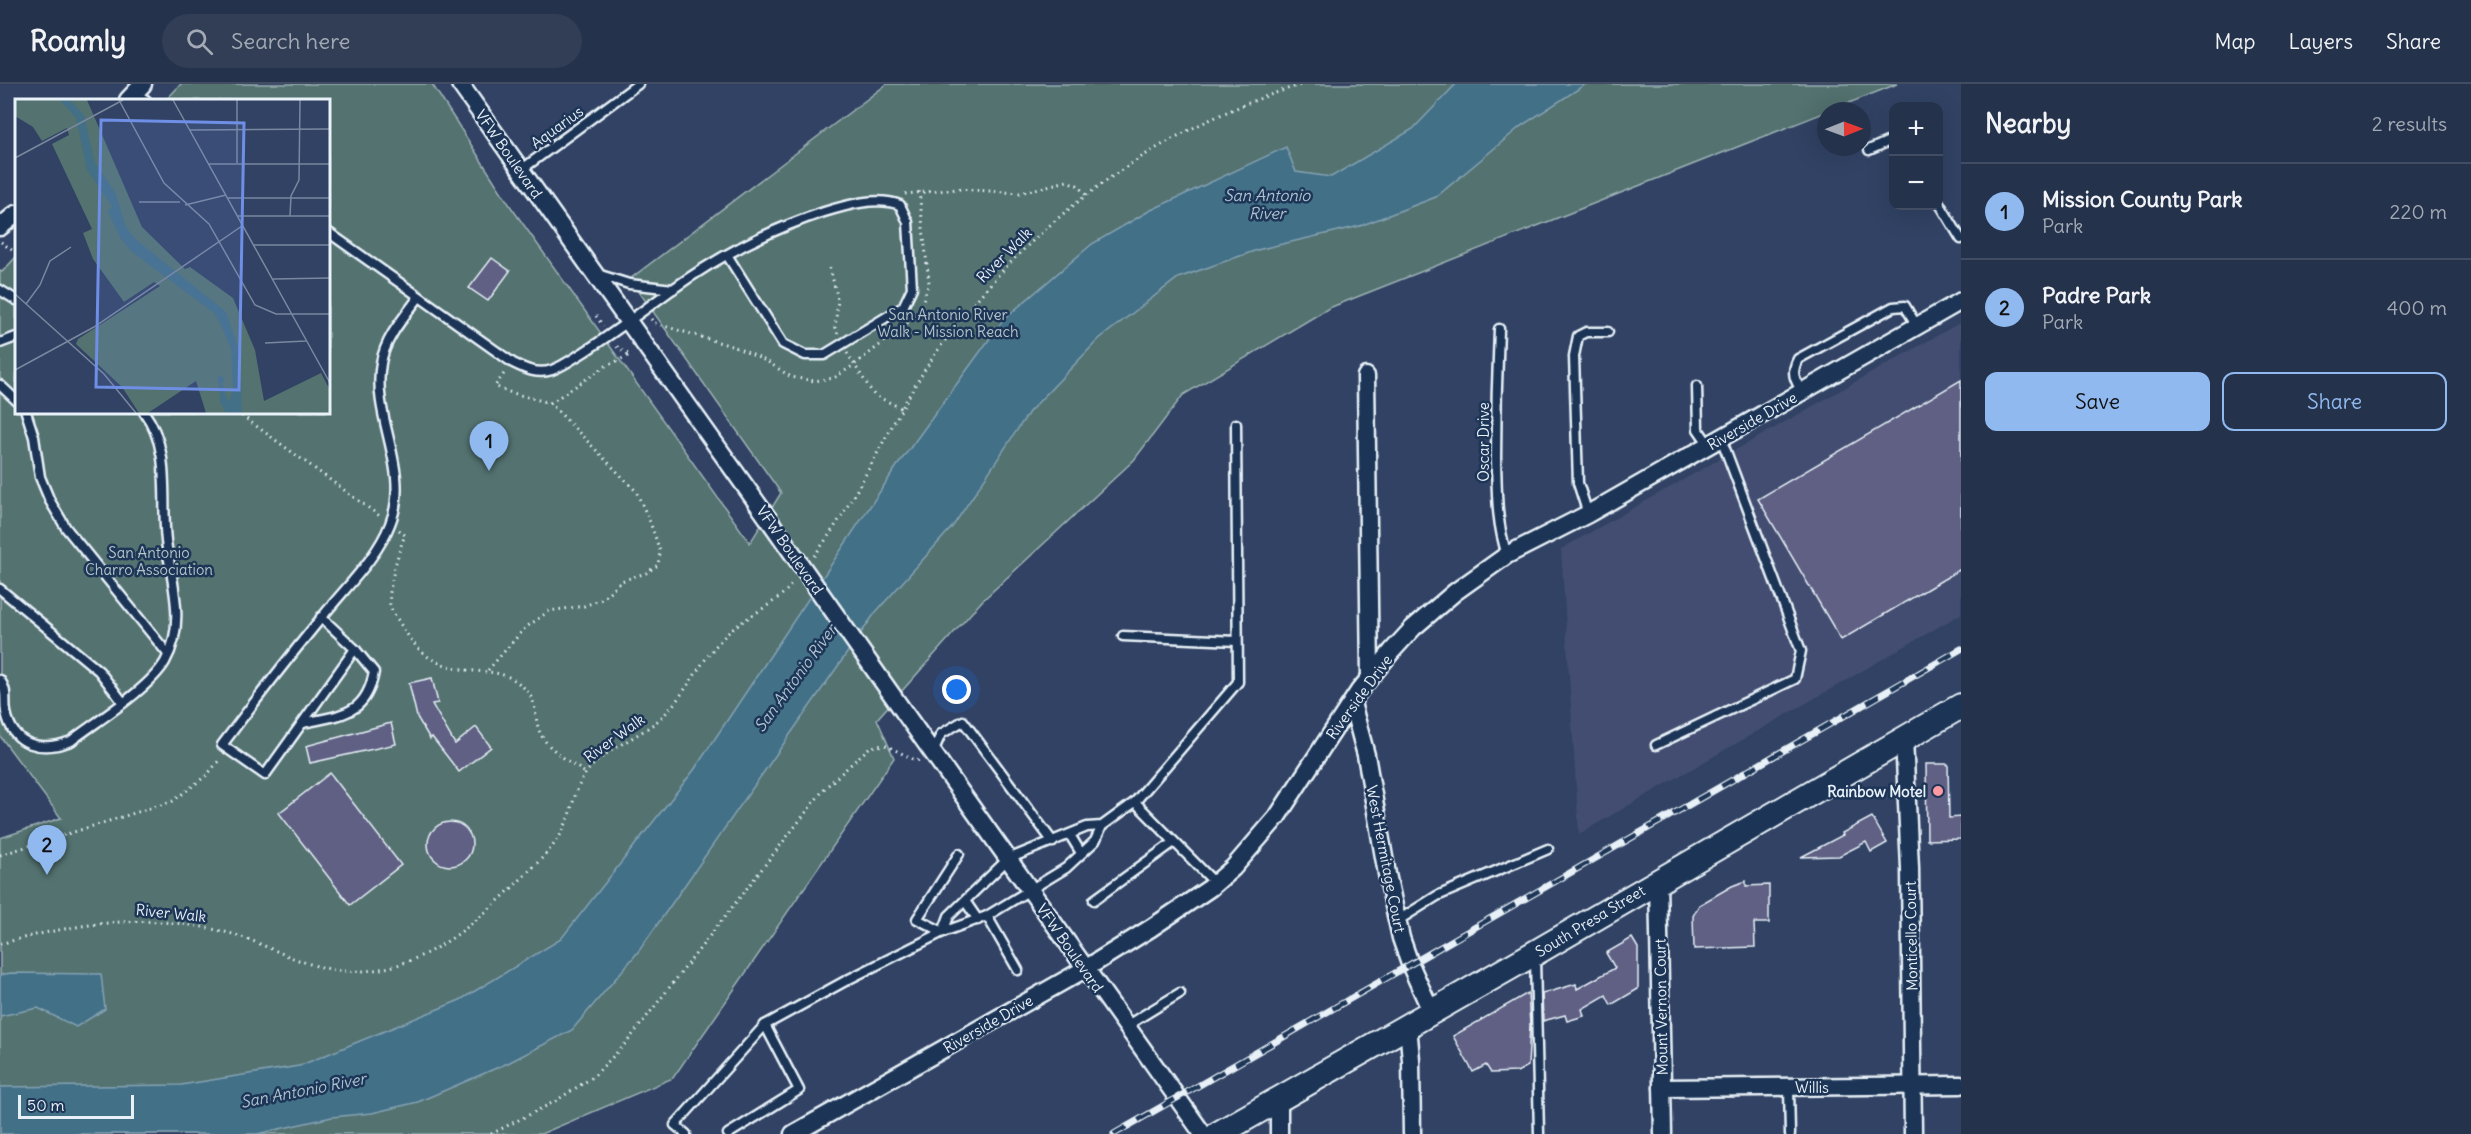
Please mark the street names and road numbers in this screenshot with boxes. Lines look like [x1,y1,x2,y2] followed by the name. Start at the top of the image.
[527,102,587,152] street label: Aquarius
[471,106,547,202] street label: VFW Boulevard
[972,223,1036,287] street label: River Walk
[1704,388,1800,454] street label: Riverside Drive
[1474,402,1493,482] street label: Oscar Drive
[752,502,828,598] street label: VFW Boulevard
[1322,651,1396,743] street label: Riverside Drive
[580,709,648,766] street label: River Walk
[1362,784,1410,934] street label: West Hermitage Court
[1532,881,1648,961] street label: South Presa Street
[1901,881,1921,991] street label: Monticello Court
[135,900,207,926] street label: River Walk
[1032,900,1108,996] street label: VFW Boulevard
[1650,938,1672,1076] street label: Mount Vernon Court
[940,991,1036,1057] street label: Riverside Drive
[1795,1078,1829,1097] street label: Willis

